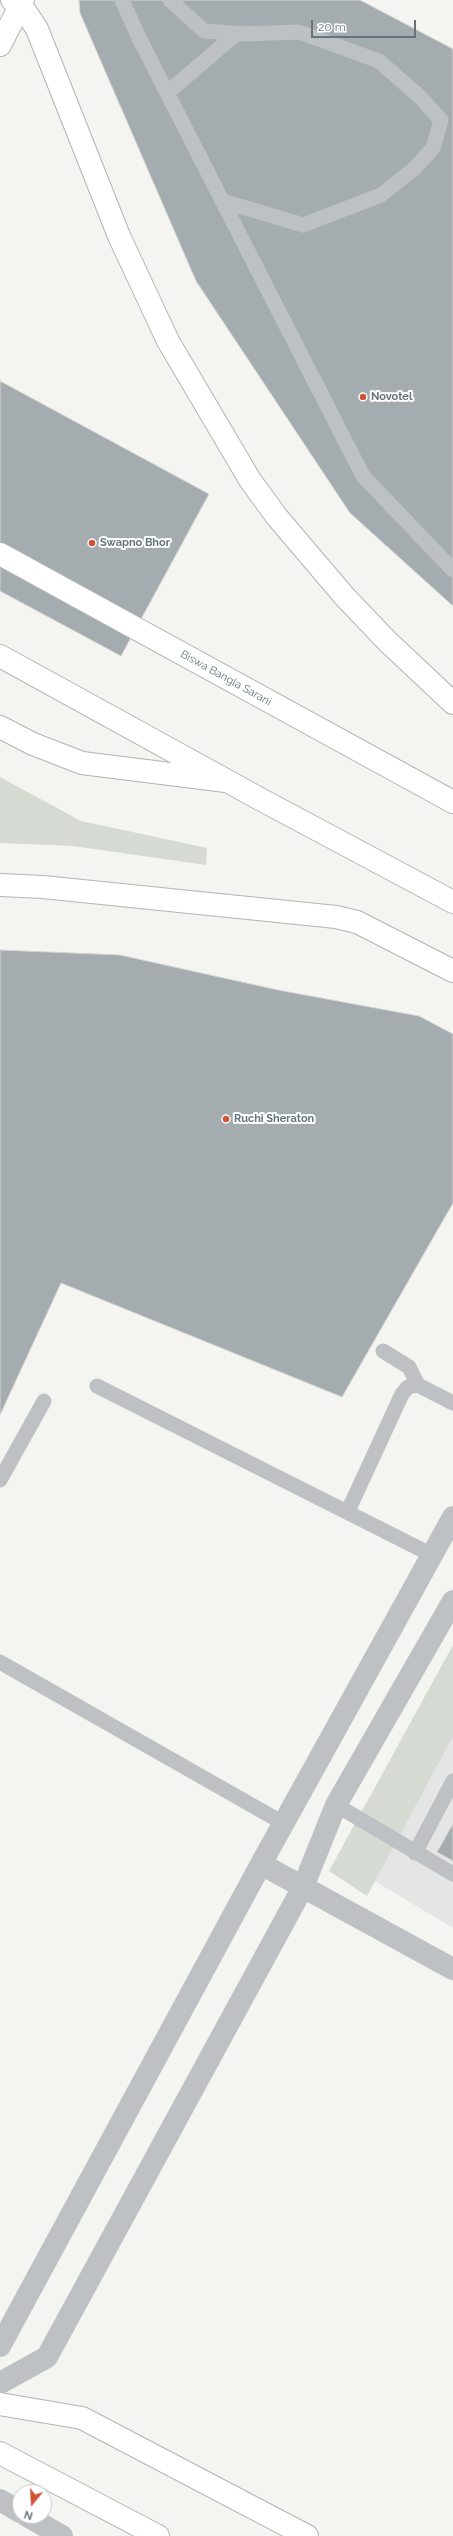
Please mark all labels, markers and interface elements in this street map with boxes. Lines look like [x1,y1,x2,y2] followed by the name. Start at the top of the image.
[313,12,418,38] scale bar
[318,20,346,34] text: 20 m
[371,390,412,404] place label: Novotel
[358,392,368,402] marker: Novotel
[100,536,170,550] place label: Swapno Bhor
[87,538,97,548] marker: Swapno Bhor
[178,647,274,709] street label: Biswa Bangla Sarani
[234,1112,314,1126] place label: Ruchi Sheraton
[221,1114,231,1124] marker: Ruchi Sheraton
[12,2484,52,2524] north arrow
[22,2507,34,2522] text: N

